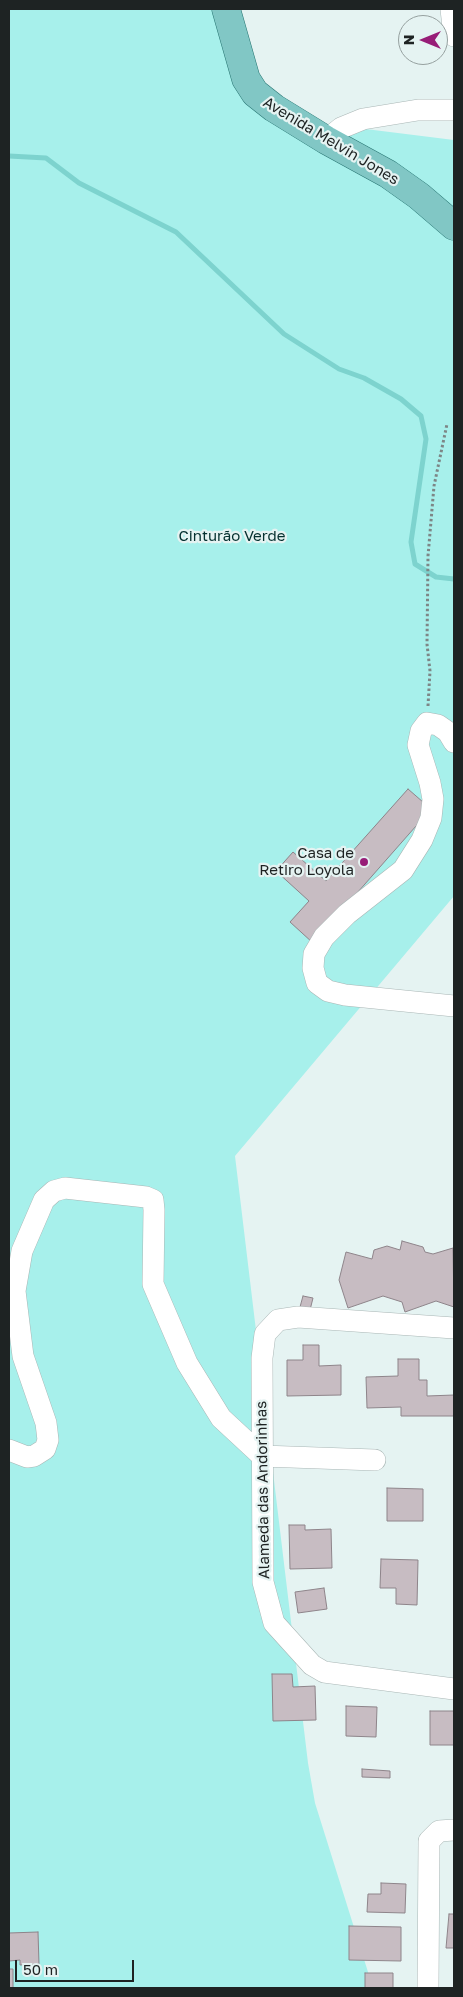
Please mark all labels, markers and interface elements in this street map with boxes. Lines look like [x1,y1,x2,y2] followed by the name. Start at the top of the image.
[398,15,448,65] north arrow
[400,35,417,45] text: N
[260,93,402,189] street label: Avenida Melvin Jones
[179,527,285,545] park label: Cinturão Verde
[259,844,354,879] place label: Casa de Retiro Loyola
[358,856,370,868] marker: Casa de Retiro Loyola
[252,1401,274,1579] street label: Alameda das Andorinhas
[18,1950,136,1982] scale bar
[23,1960,58,1978] text: 50 m

